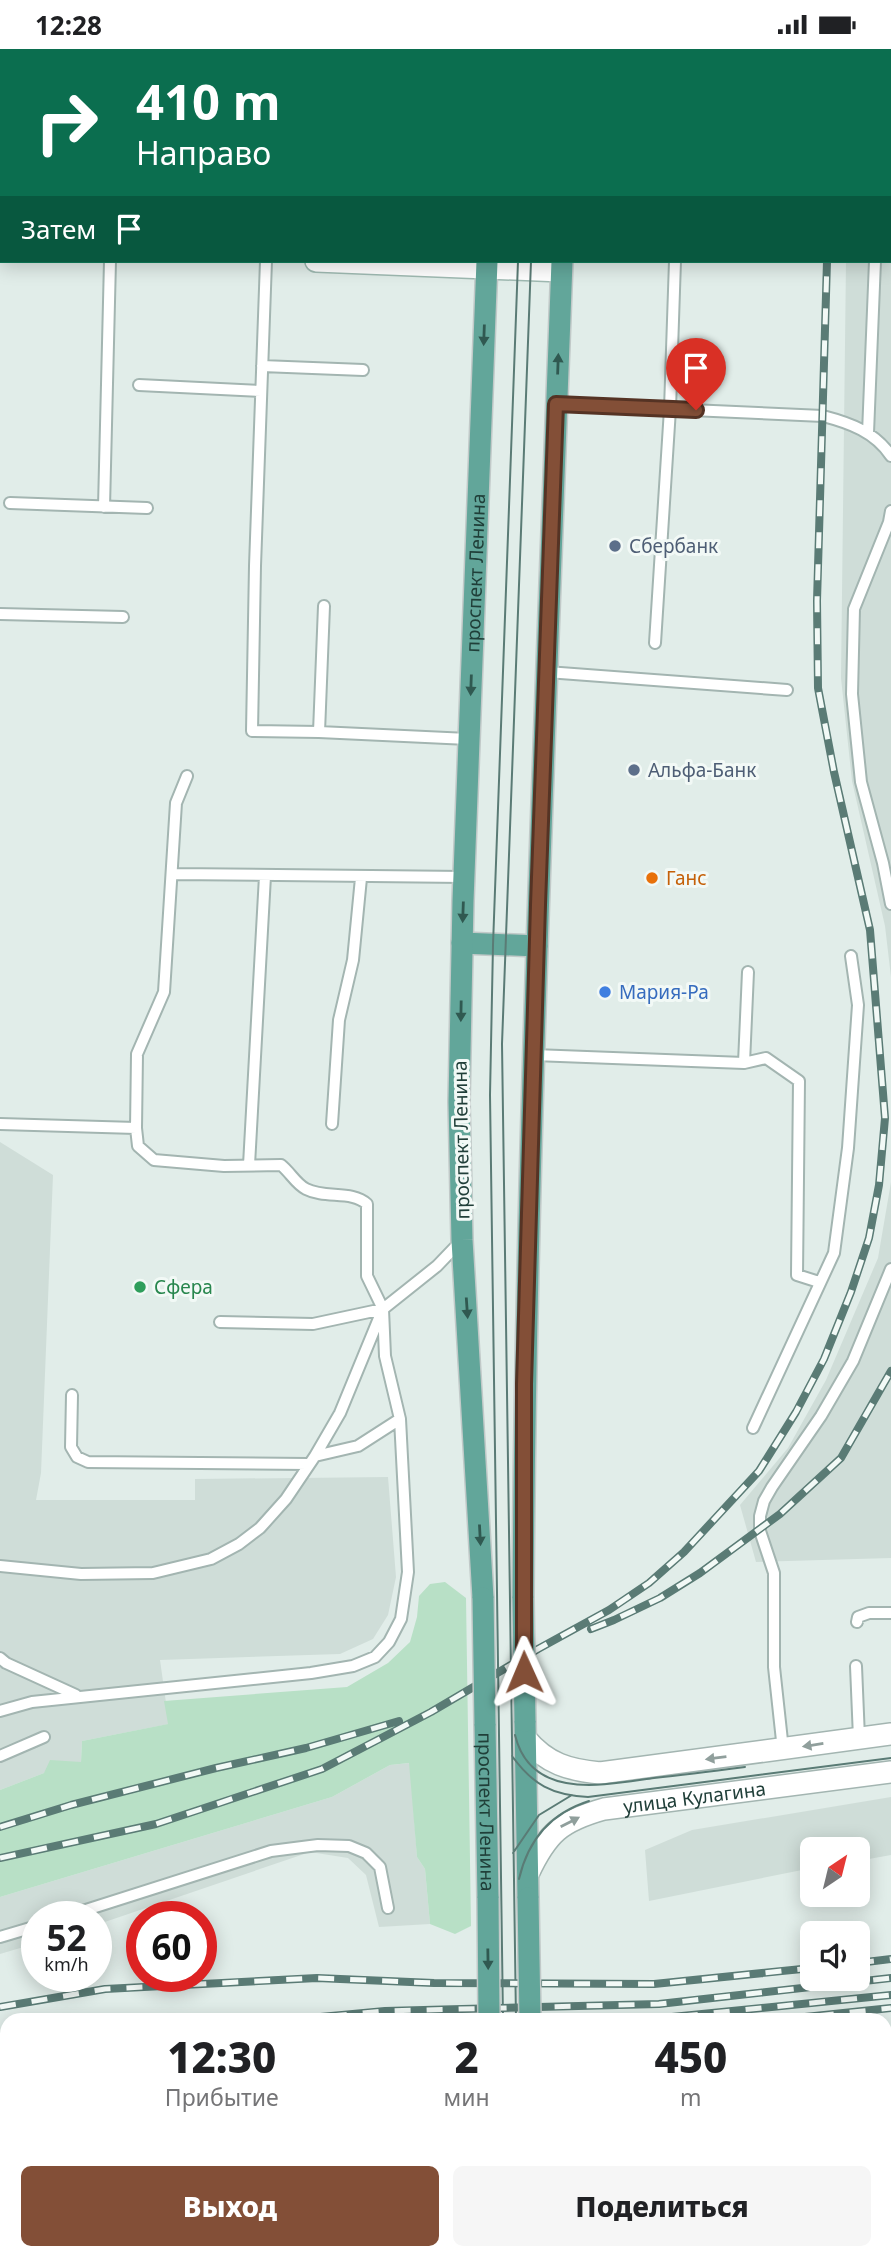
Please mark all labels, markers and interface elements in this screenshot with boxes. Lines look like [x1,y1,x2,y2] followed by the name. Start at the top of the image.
[35,7,102,43] text: 12:28
[136,68,281,134] text: 410 m
[21,77,112,168] icon: right
[136,131,271,174] text: Направо
[110,210,148,248] icon: arrive
[21,211,96,247] text: Затем
[478,324,490,346] one-way arrow
[666,338,726,410] pin
[677,349,715,387] icon: arrive
[552,352,563,374] one-way arrow
[459,493,491,653] street label: проспект Ленина
[629,533,718,559] place label: Сбербанк
[607,538,623,554] marker: Сбербанк
[465,674,476,696] one-way arrow
[648,757,756,783] place label: Альфа-Банк
[626,762,642,778] marker: Альфа-Банк
[666,865,707,891] place label: Ганс
[644,870,660,886] marker: Ганс
[457,901,468,923] one-way arrow
[619,979,709,1005] place label: Мария-Ра
[597,984,613,1000] marker: Мария-Ра
[455,1000,466,1022] one-way arrow
[447,1060,475,1220] street label: проспект Ленина
[154,1274,213,1300] place label: Сфера
[132,1279,148,1295] marker: Сфера
[461,1297,472,1319] one-way arrow
[475,1524,486,1546] one-way arrow
[487,1635,561,1709] position arrow
[472,1732,501,1892] street label: проспект Ленина
[802,1740,824,1751] one-way arrow
[704,1753,726,1764] one-way arrow
[622,1775,767,1819] street label: улица Кулагина
[560,1817,580,1829] one-way arrow
[800,1837,870,1907] north arrow
[800,1837,870,1991] map controls
[126,1901,217,1992] speed limit sign: 60
[46,1914,87,1961] text: 52
[800,1921,870,1991] button: sound
[483,1948,494,1970] one-way arrow
[44,1952,89,1976] text: km/h
[167,2028,276,2085] text: 12:30
[454,2028,479,2085] text: 2
[654,2028,727,2085] text: 450
[165,2081,279,2113] text: Прибытие
[444,2081,490,2113] text: мин
[680,2081,702,2113] text: m
[21,2166,439,2246] button: Выход
[453,2166,871,2246] button: Поделиться

